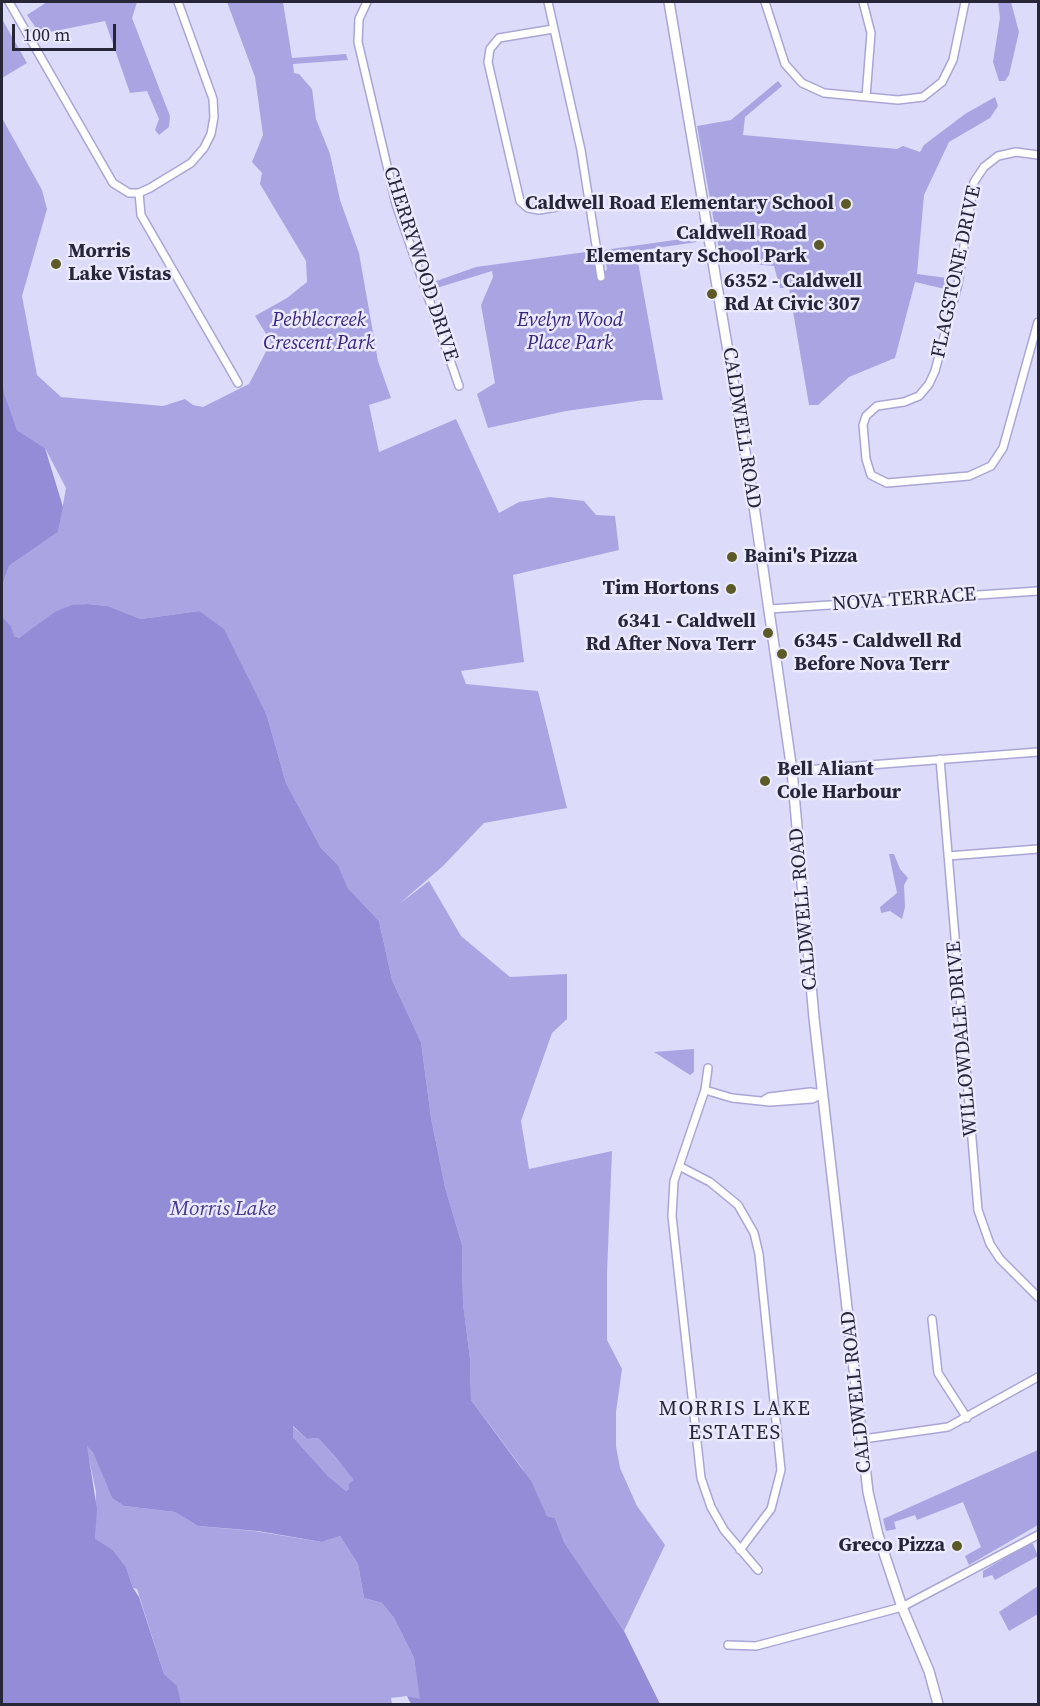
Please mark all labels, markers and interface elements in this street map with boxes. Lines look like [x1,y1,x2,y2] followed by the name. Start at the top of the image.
[15,12,118,50] scale bar
[23,22,70,47] text: 100 m
[377,164,463,364] street label: CHERRYWOOD DRIVE
[927,183,987,361] street label: FLAGSTONE DRIVE
[525,192,834,216] place label: Caldwell Road Elementary School
[839,197,853,211] marker: Caldwell Road Elementary School
[585,222,807,269] place label: Caldwell Road Elementary School Park
[812,238,826,252] marker: Caldwell Road Elementary School Park
[68,240,171,287] place label: Morris Lake Vistas
[49,257,63,271] marker: Morris Lake Vistas
[724,270,862,317] place label: 6352 - Caldwell Rd At Civic 307
[705,287,719,301] marker: 6352 - Caldwell Rd At Civic 307
[263,309,375,356] park label: Pebblecreek Crescent Park
[517,309,623,356] park label: Evelyn Wood Place Park
[716,346,766,510] street label: CALDWELL ROAD
[744,545,858,569] place label: Baini's Pizza
[725,550,739,564] marker: Baini's Pizza
[603,577,719,601] place label: Tim Hortons
[724,582,738,596] marker: Tim Hortons
[831,583,977,617] street label: NOVA TERRACE
[585,610,756,657] place label: 6341 - Caldwell Rd After Nova Terr
[761,626,775,640] marker: 6341 - Caldwell Rd After Nova Terr
[794,630,962,677] place label: 6345 - Caldwell Rd Before Nova Terr
[775,647,789,661] marker: 6345 - Caldwell Rd Before Nova Terr
[777,758,901,805] place label: Bell Aliant Cole Harbour
[758,774,772,788] marker: Bell Aliant Cole Harbour
[785,827,823,991] street label: CALDWELL ROAD
[942,940,984,1138] street label: WILLOWDALE DRIVE
[170,1197,276,1223] water label: Morris Lake
[837,1310,877,1474] street label: CALDWELL ROAD
[659,1397,811,1447] district label: MORRIS LAKE ESTATES
[839,1534,945,1558] place label: Greco Pizza
[950,1539,964,1553] marker: Greco Pizza

